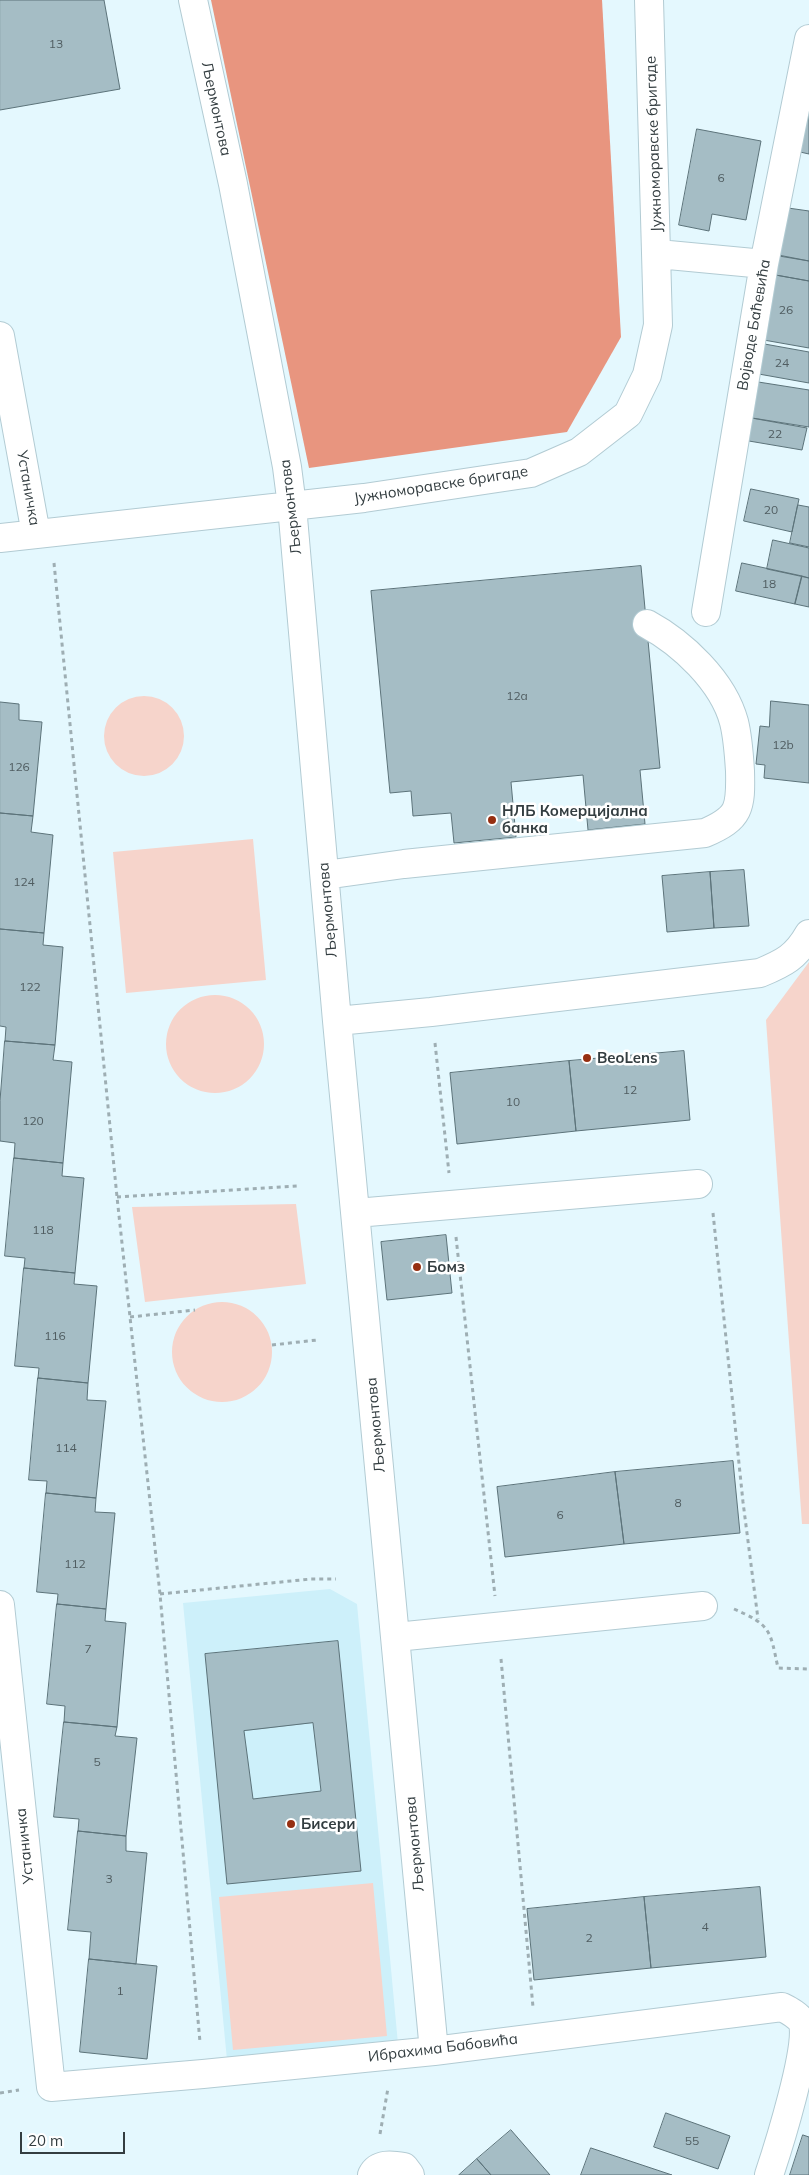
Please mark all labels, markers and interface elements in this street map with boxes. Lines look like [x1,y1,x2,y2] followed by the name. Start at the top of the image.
[49,37,63,51] house number: 13
[642,56,666,232] street label: Јужноморавске бригаде
[197,60,235,158] street label: Љермонтова
[717,171,725,185] house number: 6
[734,258,774,392] street label: Војводе Баћевића
[779,303,793,317] house number: 26
[775,356,789,370] house number: 24
[768,427,782,441] house number: 22
[13,449,43,527] street label: Устаничка
[276,458,306,556] street label: Љермонтова
[353,462,529,508] street label: Јужноморавске бригаде
[764,503,778,517] house number: 20
[762,577,776,591] house number: 18
[506,689,528,703] house number: 12a
[772,738,794,752] house number: 12b
[8,760,30,774] house number: 126
[502,802,648,837] place label: НЛБ Комерцијална банка
[486,814,498,826] marker: НЛБ Комерцијална банка
[315,862,341,958] street label: Љермонтова
[13,875,35,889] house number: 124
[19,980,41,994] house number: 122
[597,1049,658,1067] place label: BeoLens
[581,1052,593,1064] marker: BeoLens
[623,1083,637,1097] house number: 12
[506,1095,520,1109] house number: 10
[22,1114,44,1128] house number: 120
[32,1223,54,1237] house number: 118
[427,1258,465,1276] place label: Бомз
[411,1261,423,1273] marker: Бомз
[44,1329,66,1343] house number: 116
[363,1377,389,1473] street label: Љермонтова
[55,1441,77,1455] house number: 114
[674,1496,682,1510] house number: 8
[556,1508,564,1522] house number: 6
[64,1557,86,1571] house number: 112
[84,1642,92,1656] house number: 7
[93,1755,101,1769] house number: 5
[402,1796,428,1892] street label: Љермонтова
[12,1807,38,1885] street label: Устаничка
[301,1815,355,1833] place label: Бисери
[285,1818,297,1830] marker: Бисери
[105,1872,113,1886] house number: 3
[701,1920,709,1934] house number: 4
[585,1931,593,1945] house number: 2
[116,1984,124,1998] house number: 1
[367,2030,519,2066] street label: Ибрахима Бабовића
[22,2122,128,2154] scale bar
[28,2131,63,2150] text: 20 m
[685,2134,699,2148] house number: 55

